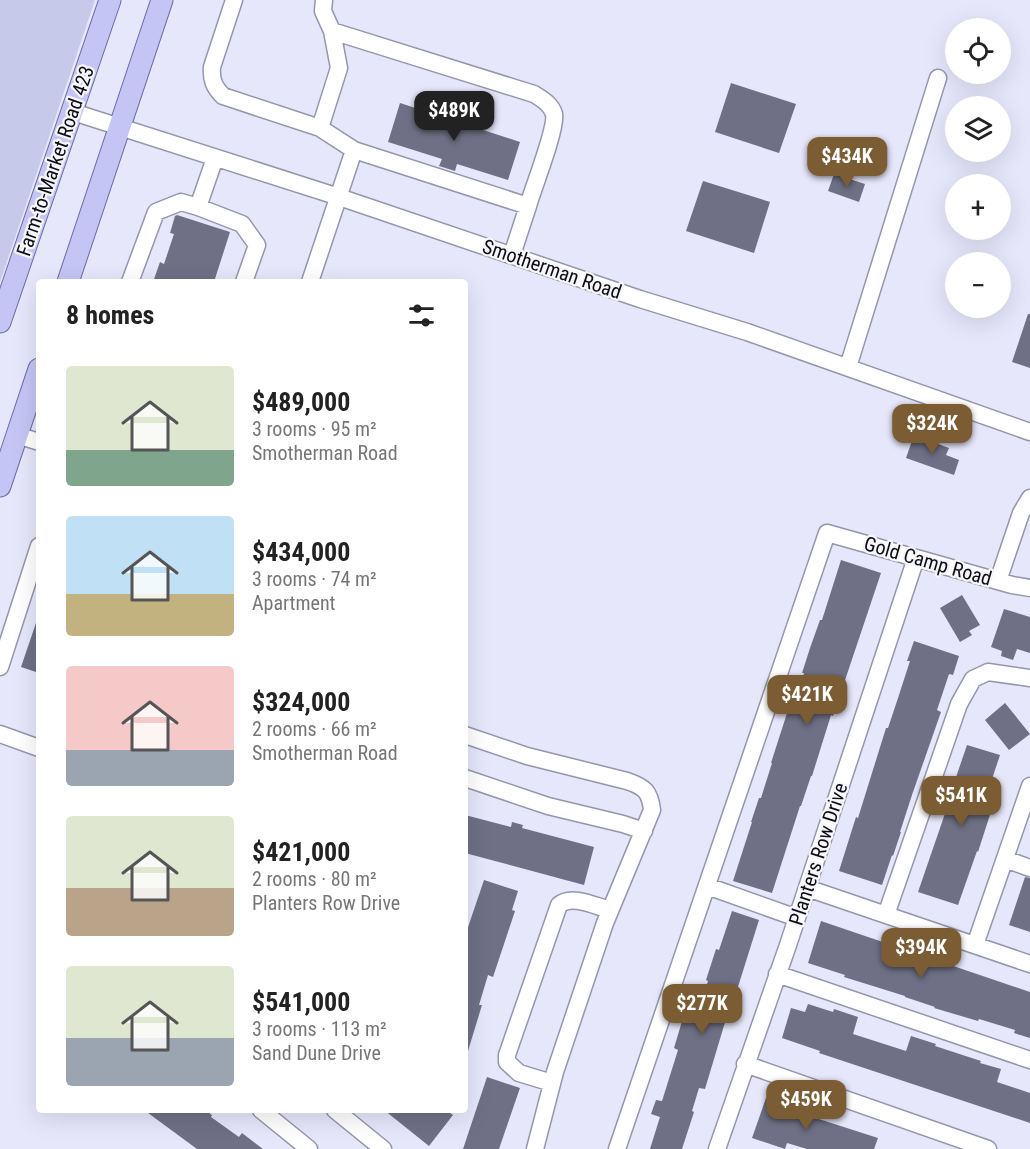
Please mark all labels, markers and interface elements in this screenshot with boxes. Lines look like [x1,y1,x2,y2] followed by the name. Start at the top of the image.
[945,18,1011,318] map controls
[945,18,1011,84] button: locate
[11,63,99,259] street label: Farm-to-Market Road 423
[412,91,496,142] pin: $489K
[945,96,1011,162] button: layers
[428,98,480,122] text: $489K
[805,137,889,188] pin: $434K
[821,144,873,168] text: $434K
[945,174,1011,240] button: +
[479,234,625,304] street label: Smotherman Road
[945,252,1011,318] button: −
[405,299,438,332] icon: filters
[66,300,154,330] text: 8 homes
[252,387,350,417] text: $489,000
[114,390,186,462] icon: home
[890,404,974,455] pin: $324K
[906,411,958,435] text: $324K
[252,417,377,441] text: 3 rooms · 95 m²
[252,441,398,465] text: Smotherman Road
[861,531,995,591] street label: Gold Camp Road
[252,537,350,567] text: $434,000
[114,540,186,612] icon: home
[252,567,377,591] text: 3 rooms · 74 m²
[252,591,336,615] text: Apartment
[765,675,849,726] pin: $421K
[781,682,833,706] text: $421K
[252,687,350,717] text: $324,000
[114,690,186,762] icon: home
[252,717,377,741] text: 2 rooms · 66 m²
[252,741,398,765] text: Smotherman Road
[919,776,1003,827] pin: $541K
[784,780,852,928] street label: Planters Row Drive
[935,783,987,807] text: $541K
[252,837,350,867] text: $421,000
[114,840,186,912] icon: home
[252,867,377,891] text: 2 rooms · 80 m²
[252,891,400,915] text: Planters Row Drive
[879,928,963,979] pin: $394K
[895,935,947,959] text: $394K
[660,984,744,1035] pin: $277K
[252,987,350,1017] text: $541,000
[114,990,186,1062] icon: home
[676,991,728,1015] text: $277K
[252,1017,387,1041] text: 3 rooms · 113 m²
[252,1041,381,1065] text: Sand Dune Drive
[764,1080,848,1131] pin: $459K
[780,1087,832,1111] text: $459K

